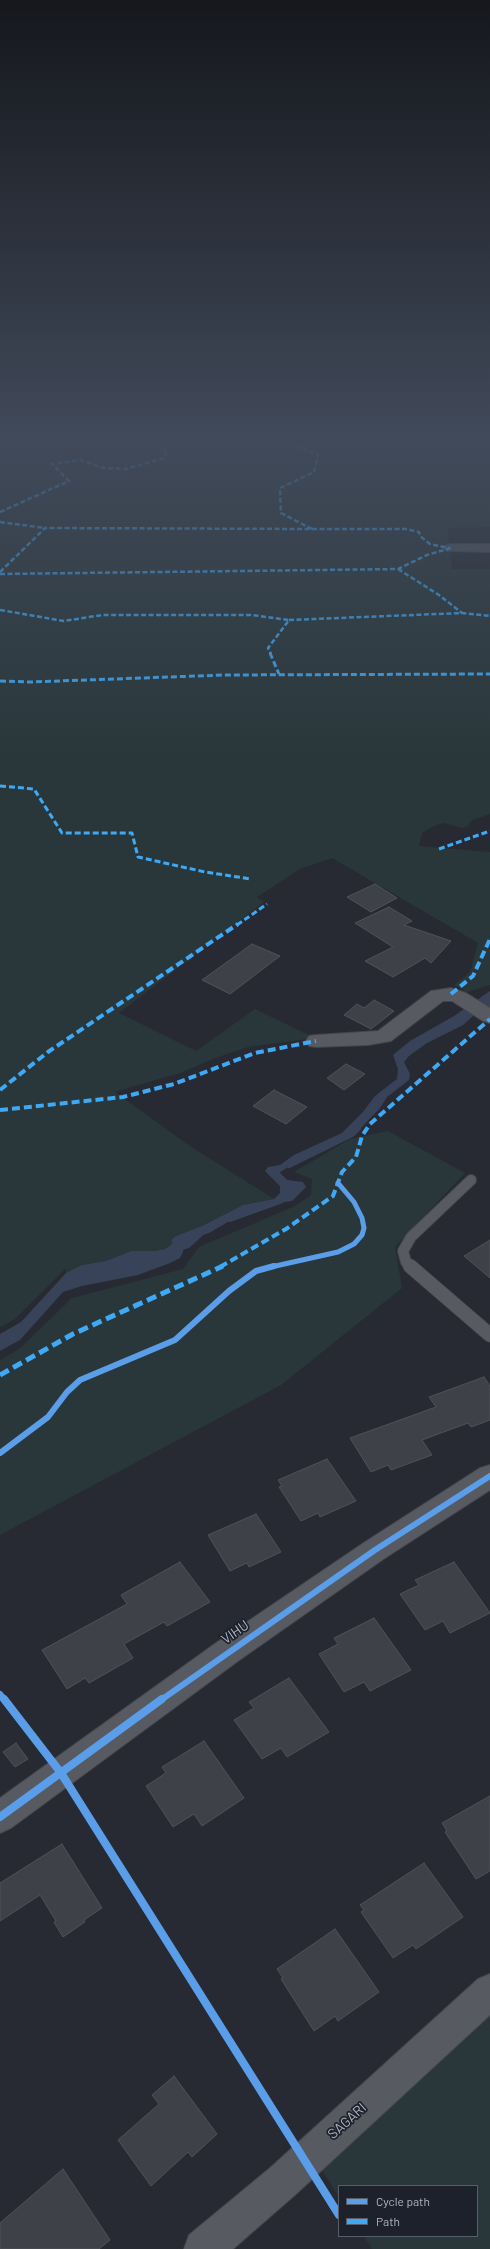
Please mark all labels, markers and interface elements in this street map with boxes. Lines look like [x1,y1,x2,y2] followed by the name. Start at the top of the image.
[218,1617,252,1647] street label: VIHU
[324,2099,370,2143] street label: SAGARI
[338,2185,478,2237] legend
[376,2194,430,2208] text: Cycle path
[376,2214,400,2228] text: Path

